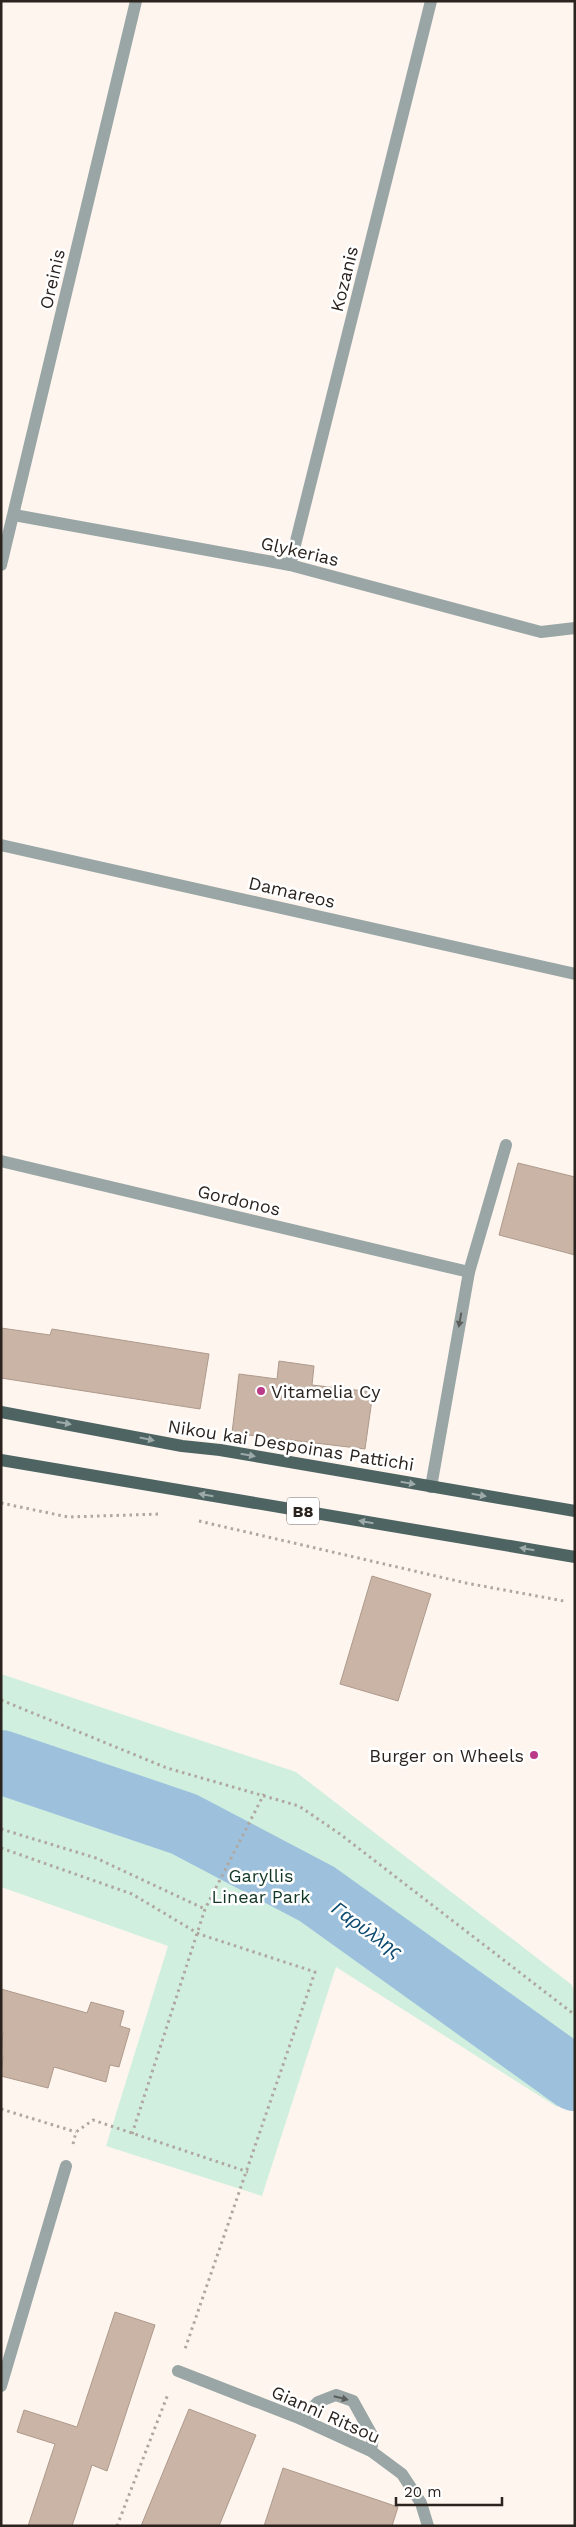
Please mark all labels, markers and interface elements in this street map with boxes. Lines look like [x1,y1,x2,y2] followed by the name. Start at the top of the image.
[326,244,362,314] street label: Kozanis
[35,247,69,311] street label: Oreinis
[259,532,341,570] street label: Glykerias
[247,872,337,912] street label: Damareos
[196,1180,282,1220] street label: Gordonos
[456,1313,464,1328] one-way arrow
[271,1381,381,1402] place label: Vitamelia Cy
[255,1385,267,1397] marker: Vitamelia Cy
[166,1415,416,1475] street label: Nikou kai Despoinas Pattichi
[56,1420,72,1428] one-way arrow
[140,1435,155,1443] one-way arrow
[240,1451,256,1459] one-way arrow
[400,1479,416,1487] one-way arrow
[198,1490,214,1498] one-way arrow
[471,1491,487,1499] one-way arrow
[287,1498,319,1524] road number: B8
[358,1517,374,1525] one-way arrow
[518,1545,534,1553] one-way arrow
[369,1745,524,1766] place label: Burger on Wheels
[528,1749,540,1761] marker: Burger on Wheels
[211,1865,311,1907] park label: Garyllis Linear Park
[327,1897,407,1964] water label: Γαρύλλης
[268,2381,384,2447] street label: Gianni Ritsou
[334,2394,349,2402] one-way arrow
[396,2474,502,2506] scale bar
[404,2483,442,2501] text: 20 m

